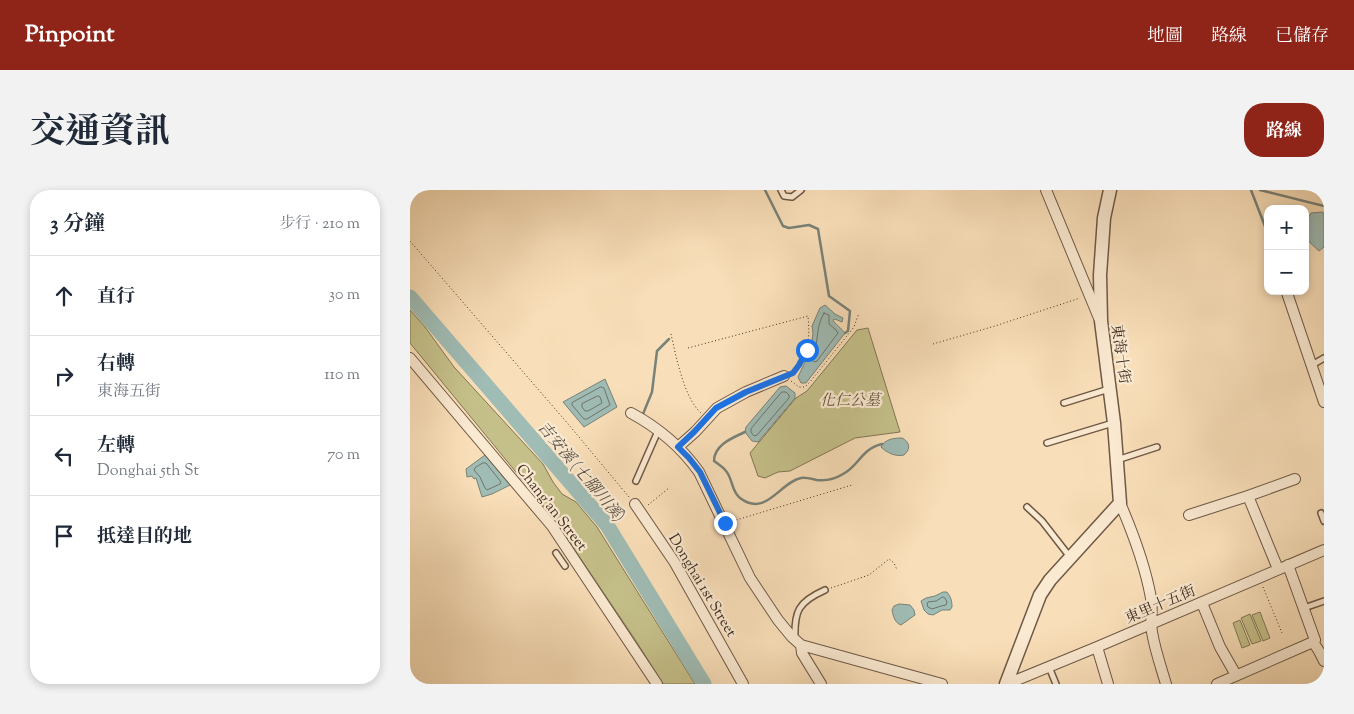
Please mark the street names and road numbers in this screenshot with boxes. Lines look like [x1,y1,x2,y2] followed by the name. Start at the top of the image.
[1105,323,1134,385] street label: 東海十街
[510,460,591,556] street label: Chang'an Street
[662,530,741,641] street label: Donghai 1st Street
[1122,581,1199,630] street label: 東里十五街

